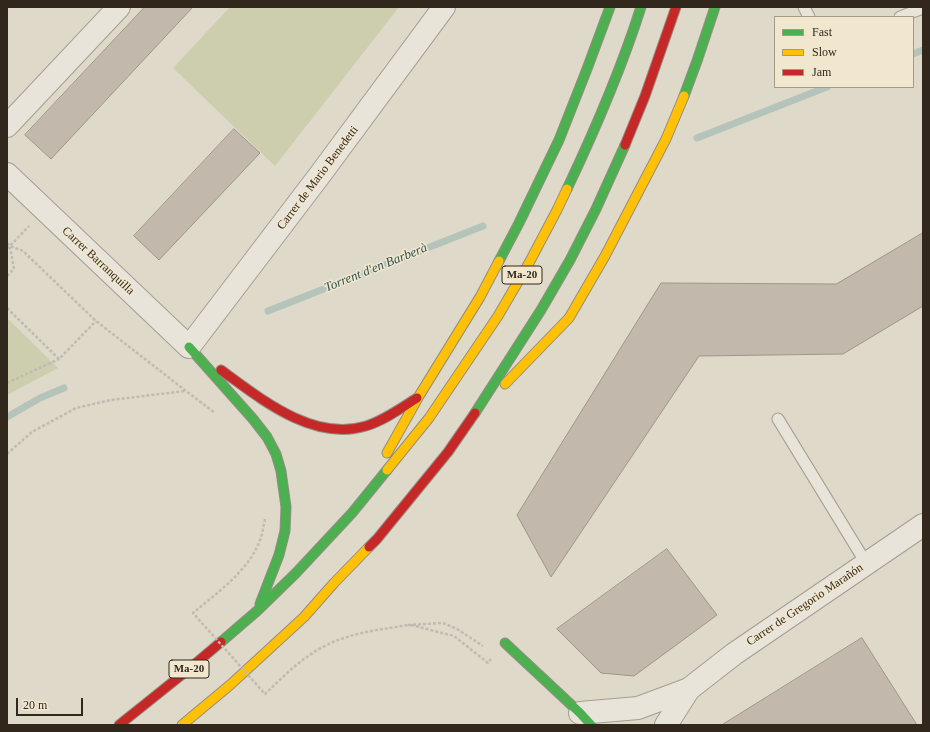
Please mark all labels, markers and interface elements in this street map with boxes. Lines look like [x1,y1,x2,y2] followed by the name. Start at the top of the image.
[774,16,914,88] legend
[812,25,832,39] text: Fast
[812,45,837,59] text: Slow
[812,65,831,79] text: Jam
[274,123,362,233] street label: Carrer de Mario Benedetti
[59,224,137,298] street label: Carrer Barranquilla
[322,240,430,296] water label: Torrent d'en Barberà
[502,266,542,284] road number: Ma-20
[744,561,866,649] street label: Carrer de Gregorio Marañón
[169,660,209,678] road number: Ma-20
[18,690,85,716] scale bar
[23,698,47,712] text: 20 m

